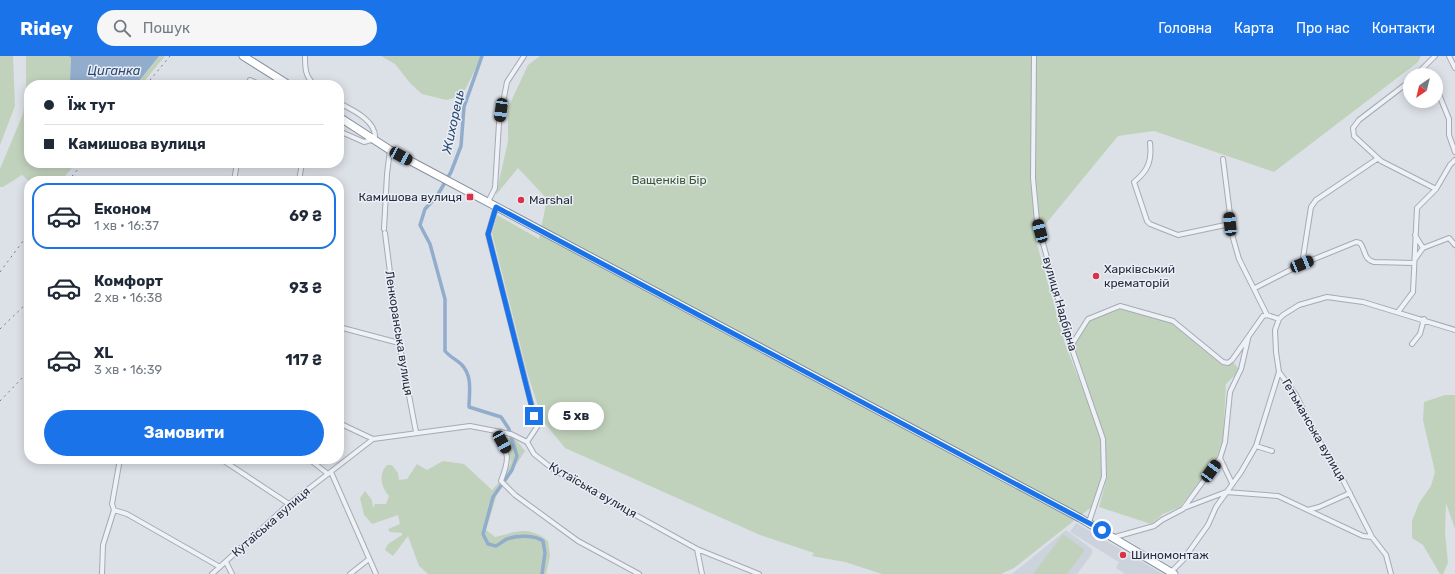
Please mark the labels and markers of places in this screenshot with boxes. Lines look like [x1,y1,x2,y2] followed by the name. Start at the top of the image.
[358,190,462,204] place label: Камишова вулиця
[465,192,475,202] marker: Камишова вулиця
[529,193,573,207] place label: Marshal
[516,195,526,205] marker: Marshal
[1104,262,1175,290] place label: Харківський крематорій
[1091,271,1101,281] marker: Харківський крематорій
[1131,548,1209,562] place label: Шиномонтаж
[1118,550,1128,560] marker: Шиномонтаж

